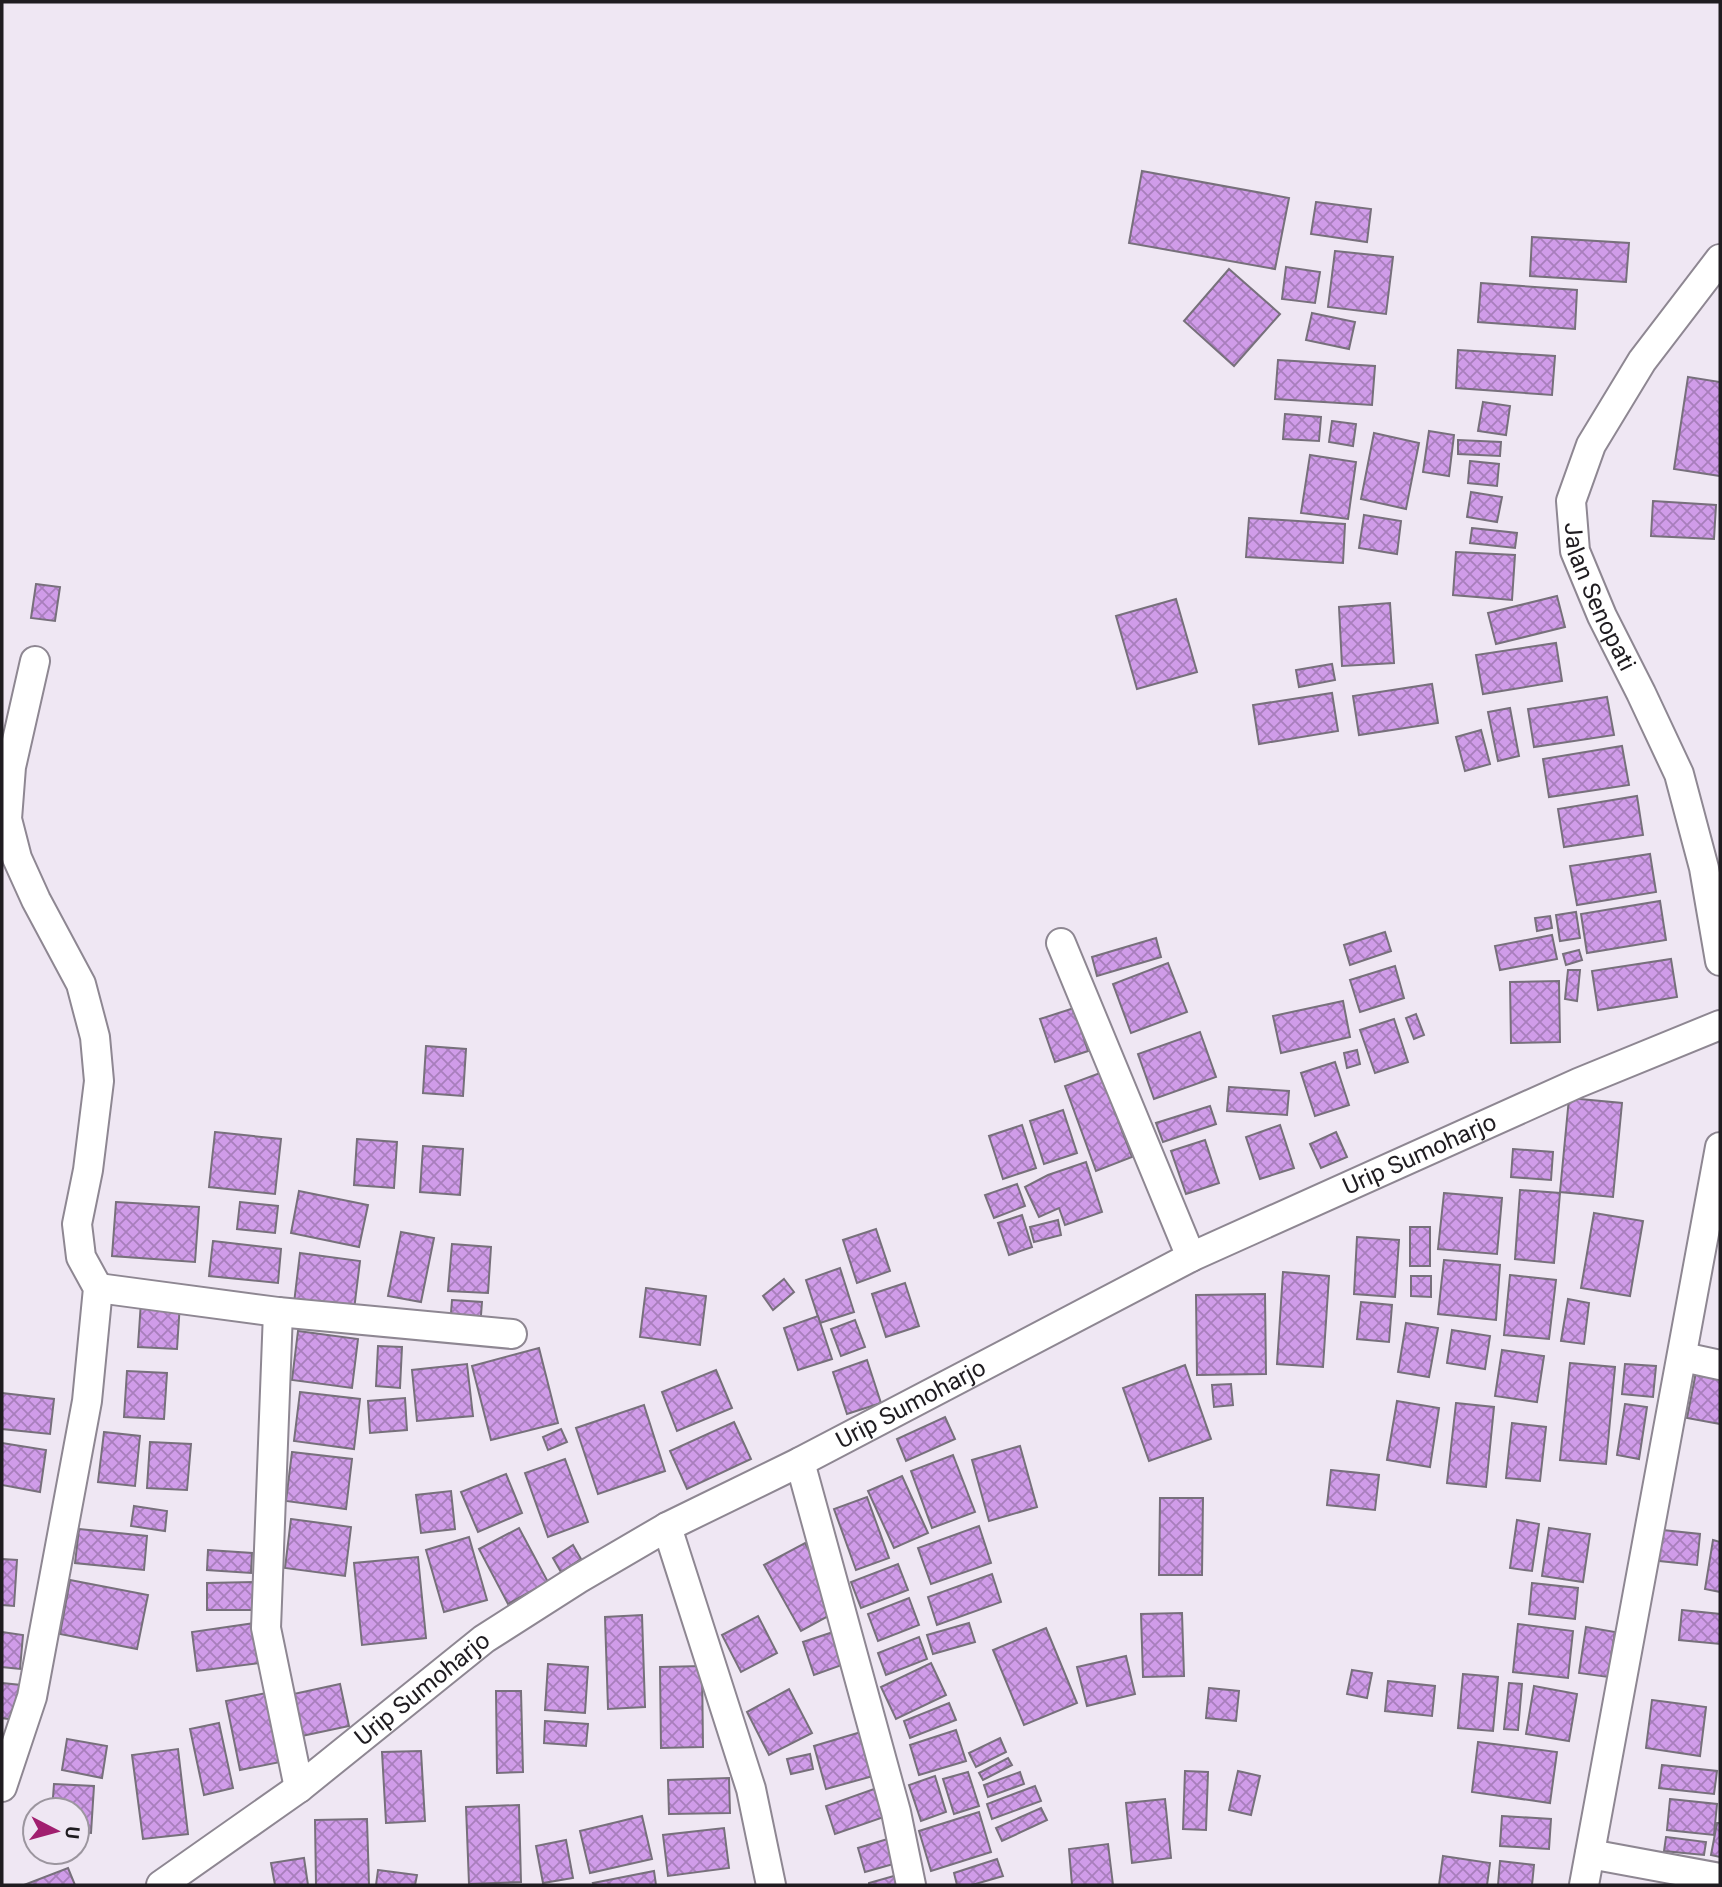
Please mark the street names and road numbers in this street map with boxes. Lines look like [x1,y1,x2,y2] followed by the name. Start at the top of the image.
[1559,521,1641,676] street label: Jalan Senopati
[1339,1108,1501,1201] street label: Urip Sumoharjo
[831,1353,990,1455] street label: Urip Sumoharjo
[349,1626,495,1751] street label: Urip Sumoharjo

